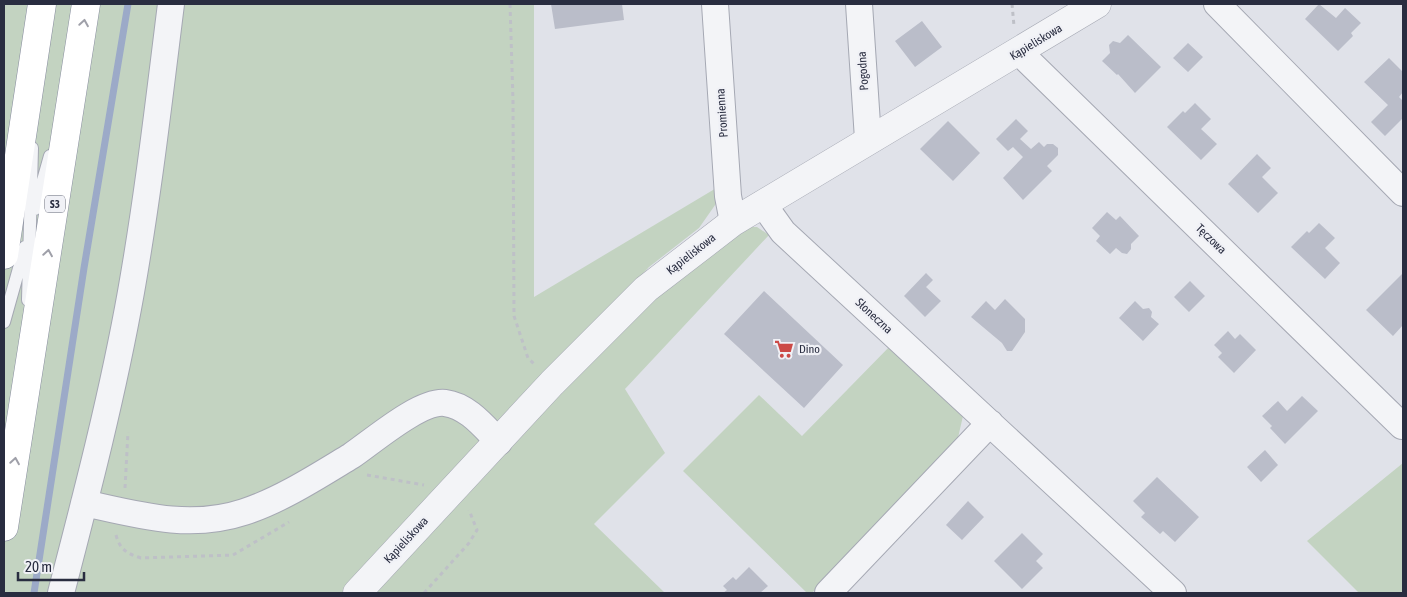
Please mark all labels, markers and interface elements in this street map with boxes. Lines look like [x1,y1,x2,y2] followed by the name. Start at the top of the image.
[78,19,88,27] one-way arrow
[1007,21,1065,63] street label: Kąpieliskowa
[855,51,871,91] street label: Pogodna
[713,88,731,138] street label: Promienna
[45,195,65,212] road number: S3
[1193,221,1229,257] street label: Tęczowa
[664,230,718,278] street label: Kąpieliskowa
[42,248,52,257] one-way arrow
[853,295,895,337] street label: Słoneczna
[773,338,795,360] supermarket icon: Dino
[799,342,820,356] place label: Dino
[9,457,19,466] one-way arrow
[381,514,431,566] street label: Kąpieliskowa
[18,550,84,582] scale bar
[25,558,52,575] text: 20 m

